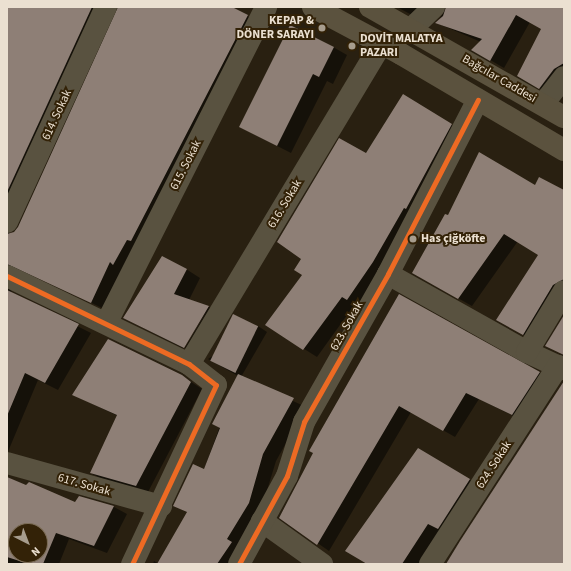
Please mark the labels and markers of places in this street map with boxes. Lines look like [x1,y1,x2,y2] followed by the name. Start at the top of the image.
[236,14,314,42] place label: KEPAP & DÖNER SARAYI
[317,23,327,33] marker: KEPAP & DÖNER SARAYI
[360,32,443,60] place label: DOVİT MALATYA PAZARI
[347,41,357,51] marker: DOVİT MALATYA PAZARI
[421,232,486,246] place label: Has çiğköfte
[408,234,418,244] marker: Has çiğköfte

